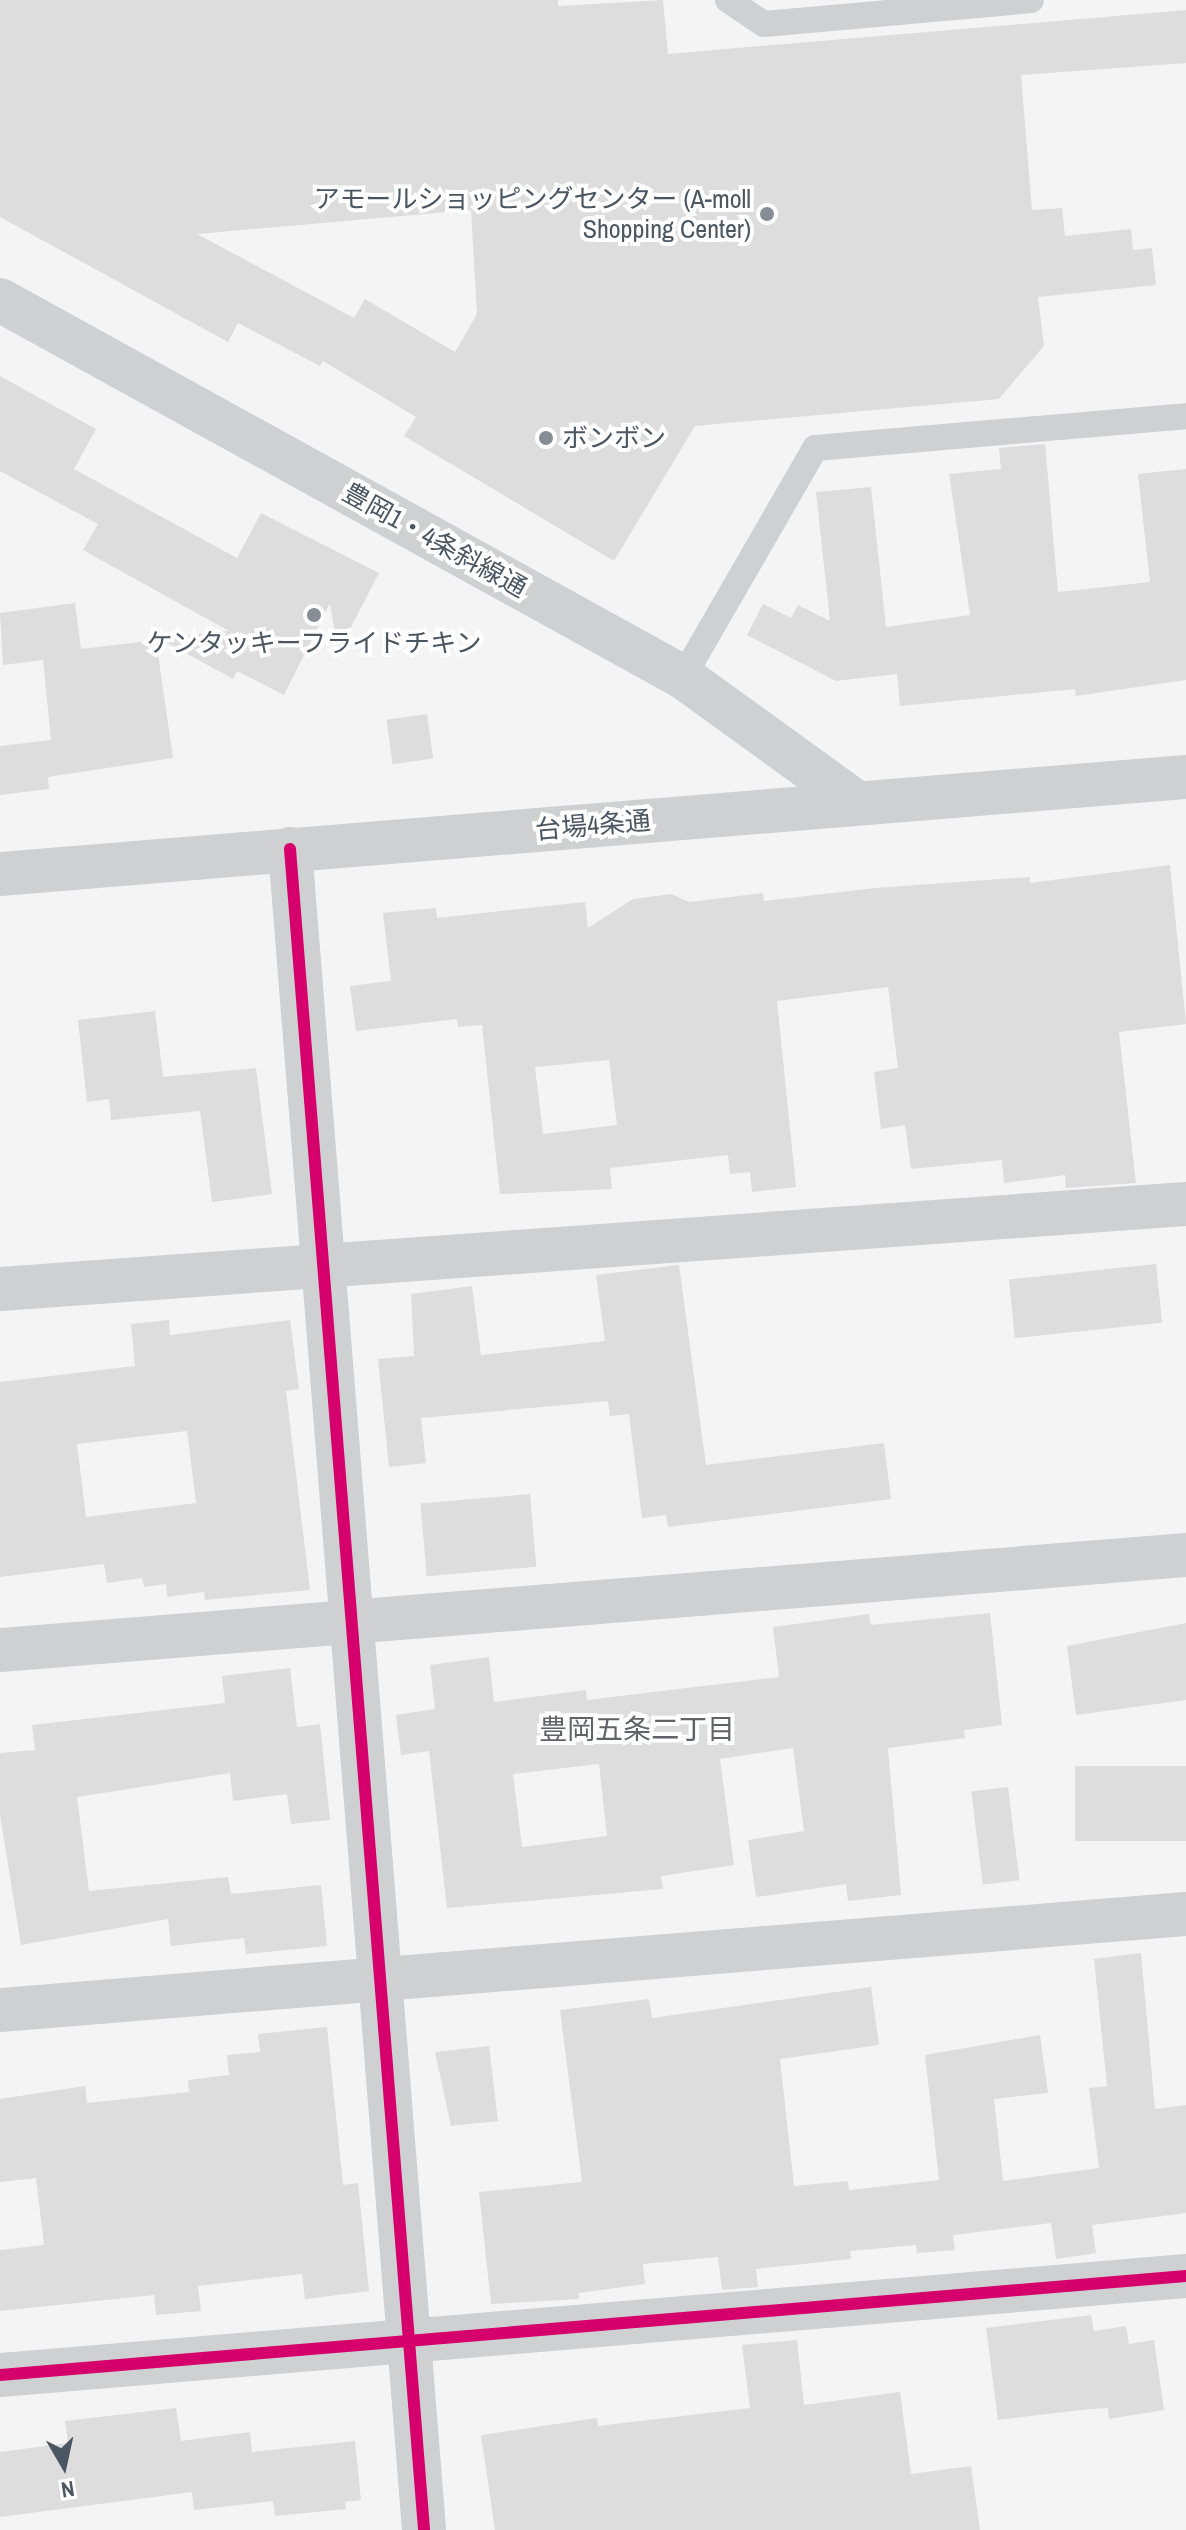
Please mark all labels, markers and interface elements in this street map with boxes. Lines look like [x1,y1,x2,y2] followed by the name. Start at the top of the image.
[314,183,751,244] place label: アモールショッピングセンター (A-moll Shopping Center)
[758,205,776,223] marker: アモールショッピングセンター (A-moll Shopping Center)
[562,422,666,454] place label: ボンボン
[537,429,555,447] marker: ボンボン
[337,476,533,604] street label: 豊岡1・4条斜線通
[305,606,323,624] marker: ケンタッキーフライドチキン
[145,627,483,659] place label: ケンタッキーフライドチキン
[534,804,652,846] street label: 台場4条通
[539,1712,735,1746] district label: 豊岡五条二丁目
[24,2426,104,2506] north arrow
[59,2474,77,2506] text: N

